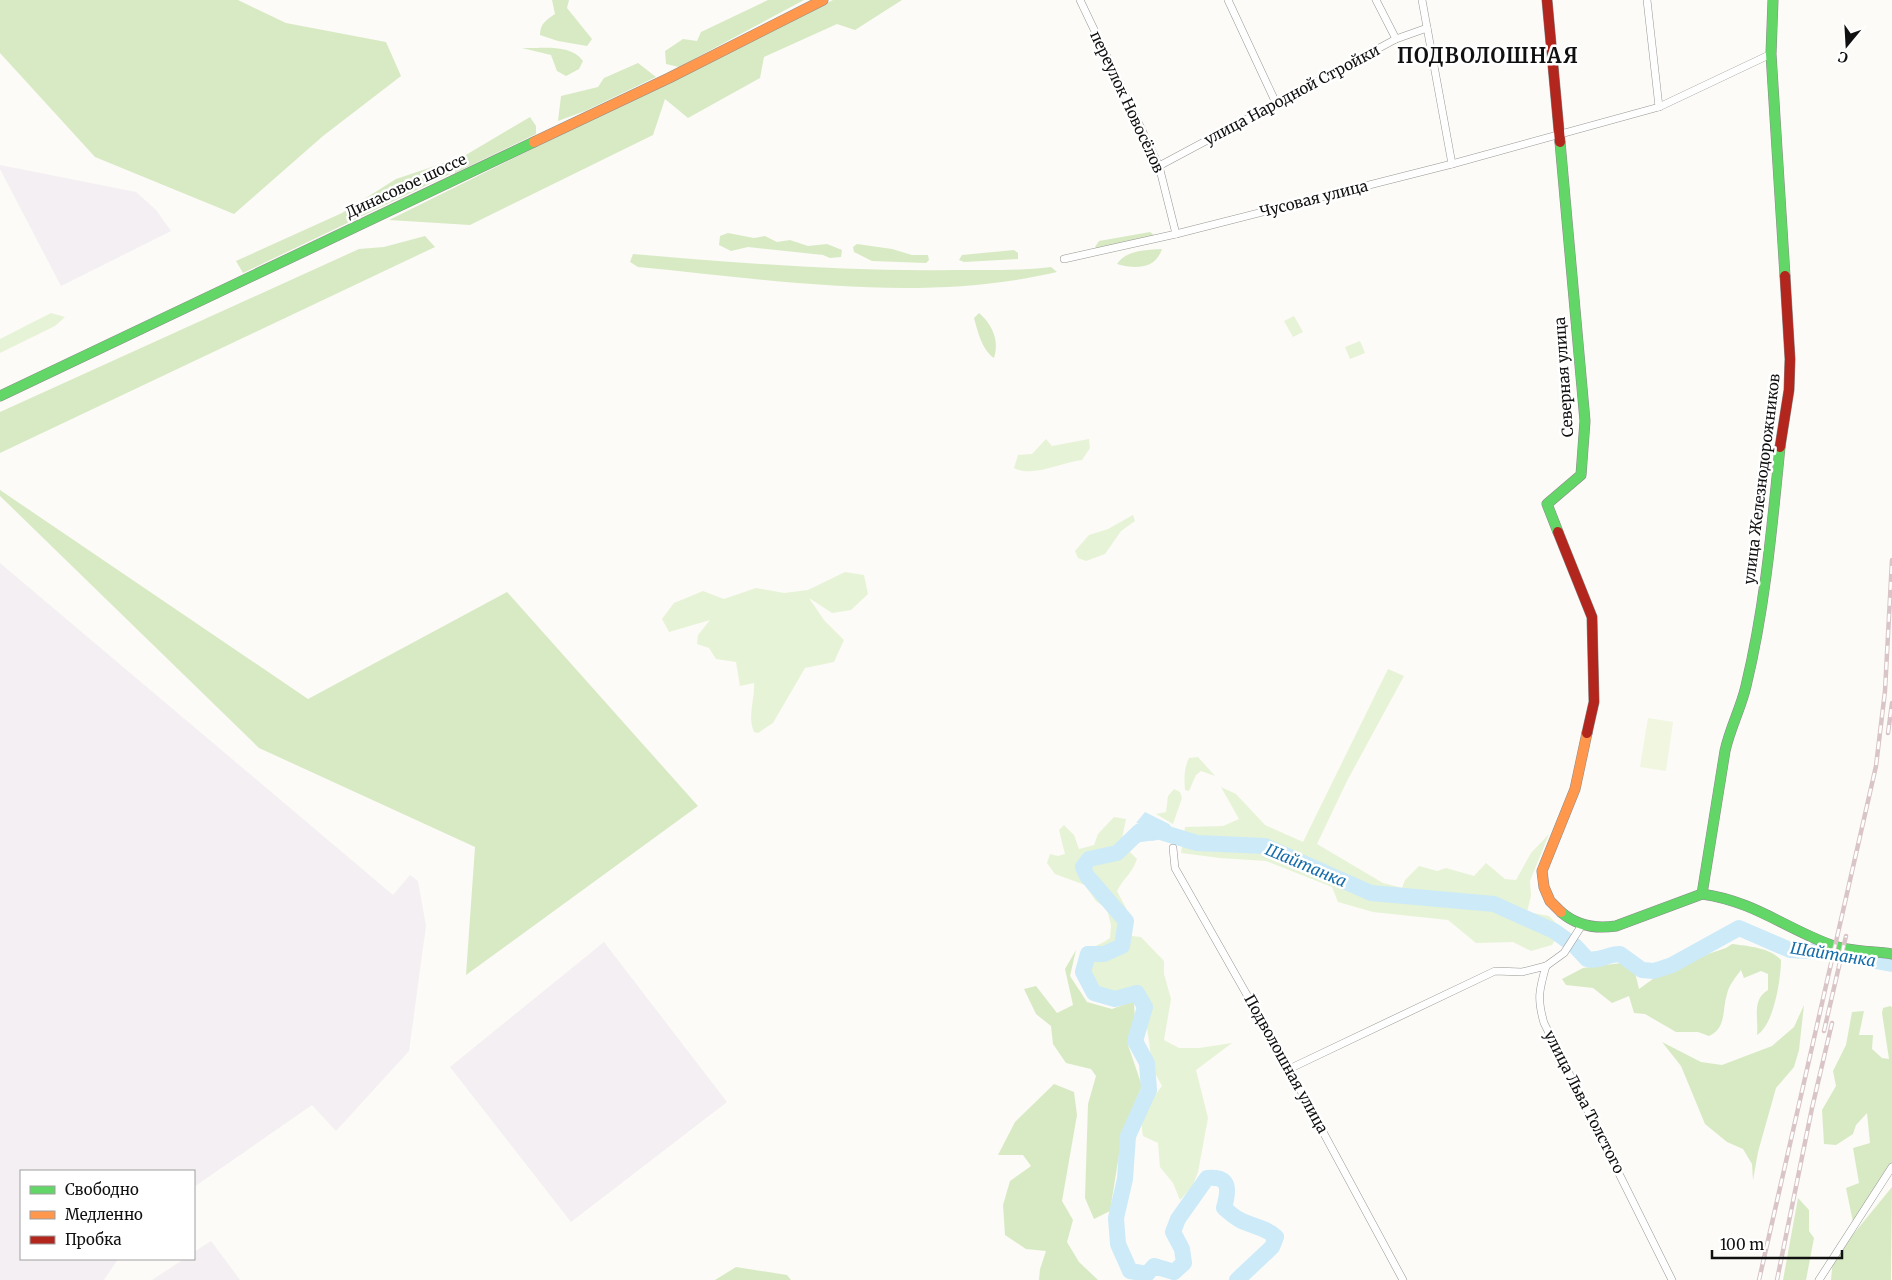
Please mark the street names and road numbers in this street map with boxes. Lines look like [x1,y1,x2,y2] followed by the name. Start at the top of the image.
[1086,28,1169,176] street label: переулок Новосёлов
[1201,40,1383,149] street label: улица Народной Стройки
[342,149,469,222] street label: Динасовое шоссе
[1258,176,1370,221] street label: Чусовая улица
[1550,316,1577,438] street label: Северная улица
[1739,372,1784,585] street label: улица Железнодорожников
[1240,991,1333,1137] street label: Подволошная улица
[1540,1027,1629,1177] street label: улица Льва Толстого

